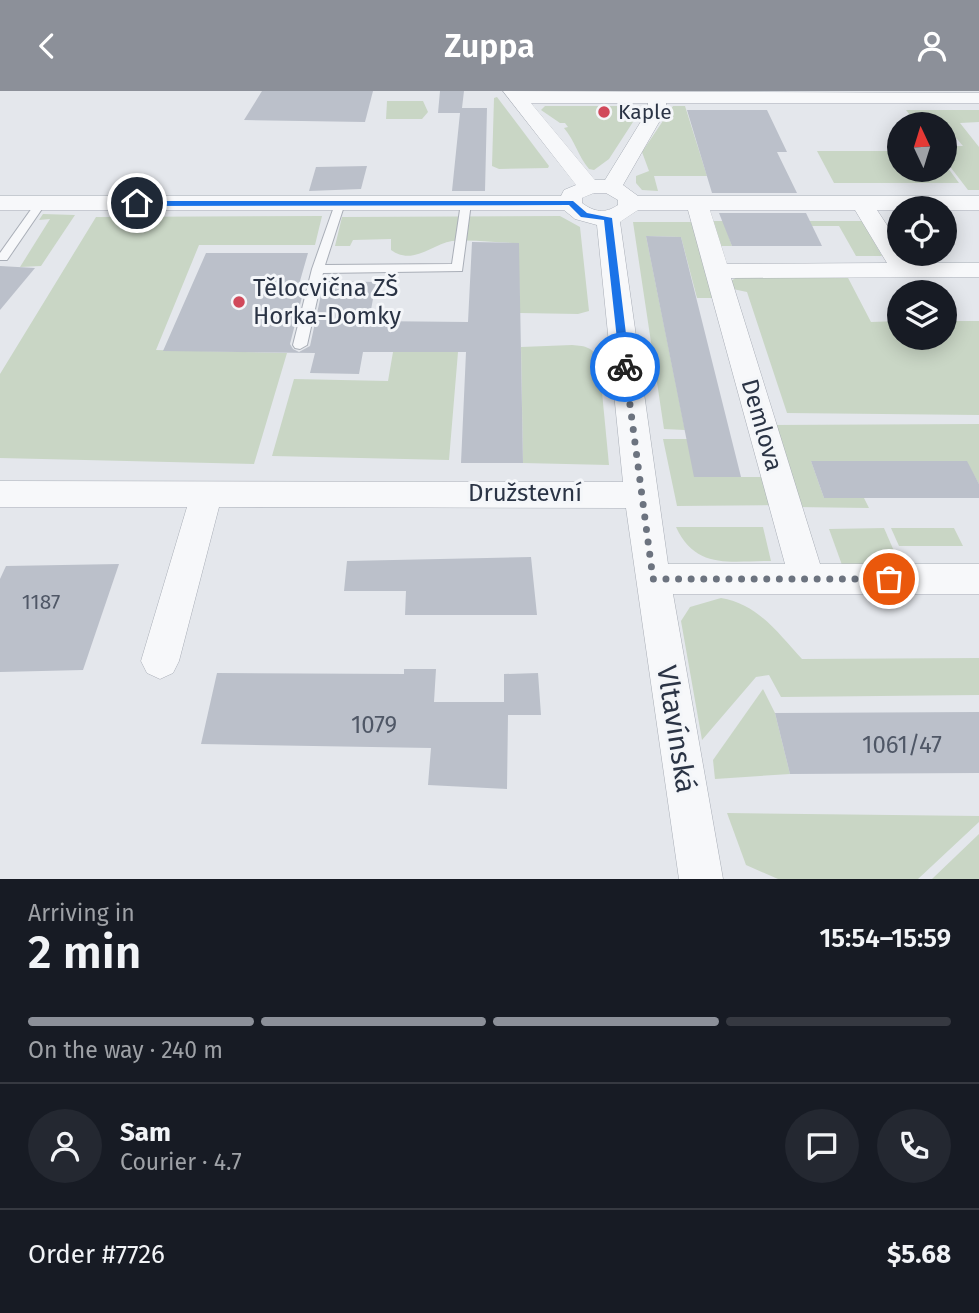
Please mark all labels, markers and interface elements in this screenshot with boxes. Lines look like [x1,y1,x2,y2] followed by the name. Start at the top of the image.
[28,27,66,65] icon: back
[444,27,535,65] text: Zuppa
[913,27,951,65] icon: person
[618,99,672,125] place label: Kaple
[596,104,612,120] marker: Kaple
[887,112,957,182] north arrow
[887,112,957,350] map controls
[107,173,167,233] pin
[118,184,156,222] icon: home
[887,196,957,266] button: locate
[253,273,401,330] place label: Tělocvična ZŠ Horka-Domky
[887,280,957,350] button: layers
[231,294,247,310] marker: Tělocvična ZŠ Horka-Domky
[590,332,660,402] courier
[606,348,644,386] icon: bike
[736,376,788,474] street label: Demlova
[468,479,582,507] street label: Družstevní
[859,549,919,609] pin
[870,560,908,598] icon: bag
[22,589,60,615] house number: 1187
[650,663,703,795] street label: Vltavínská
[351,711,397,739] house number: 1079
[862,731,942,759] house number: 1061/47
[28,899,135,927] text: Arriving in
[819,923,951,954] text: 15:54–15:59
[28,925,141,980] text: 2 min
[28,1036,223,1064] text: On the way · 240 m
[28,1109,102,1183] button: person
[785,1109,859,1183] button: chat
[877,1109,951,1183] button: phone
[120,1117,171,1148] text: Sam
[120,1148,242,1176] text: Courier · 4.7
[28,1239,165,1270] text: Order #7726
[887,1239,951,1270] text: $5.68

